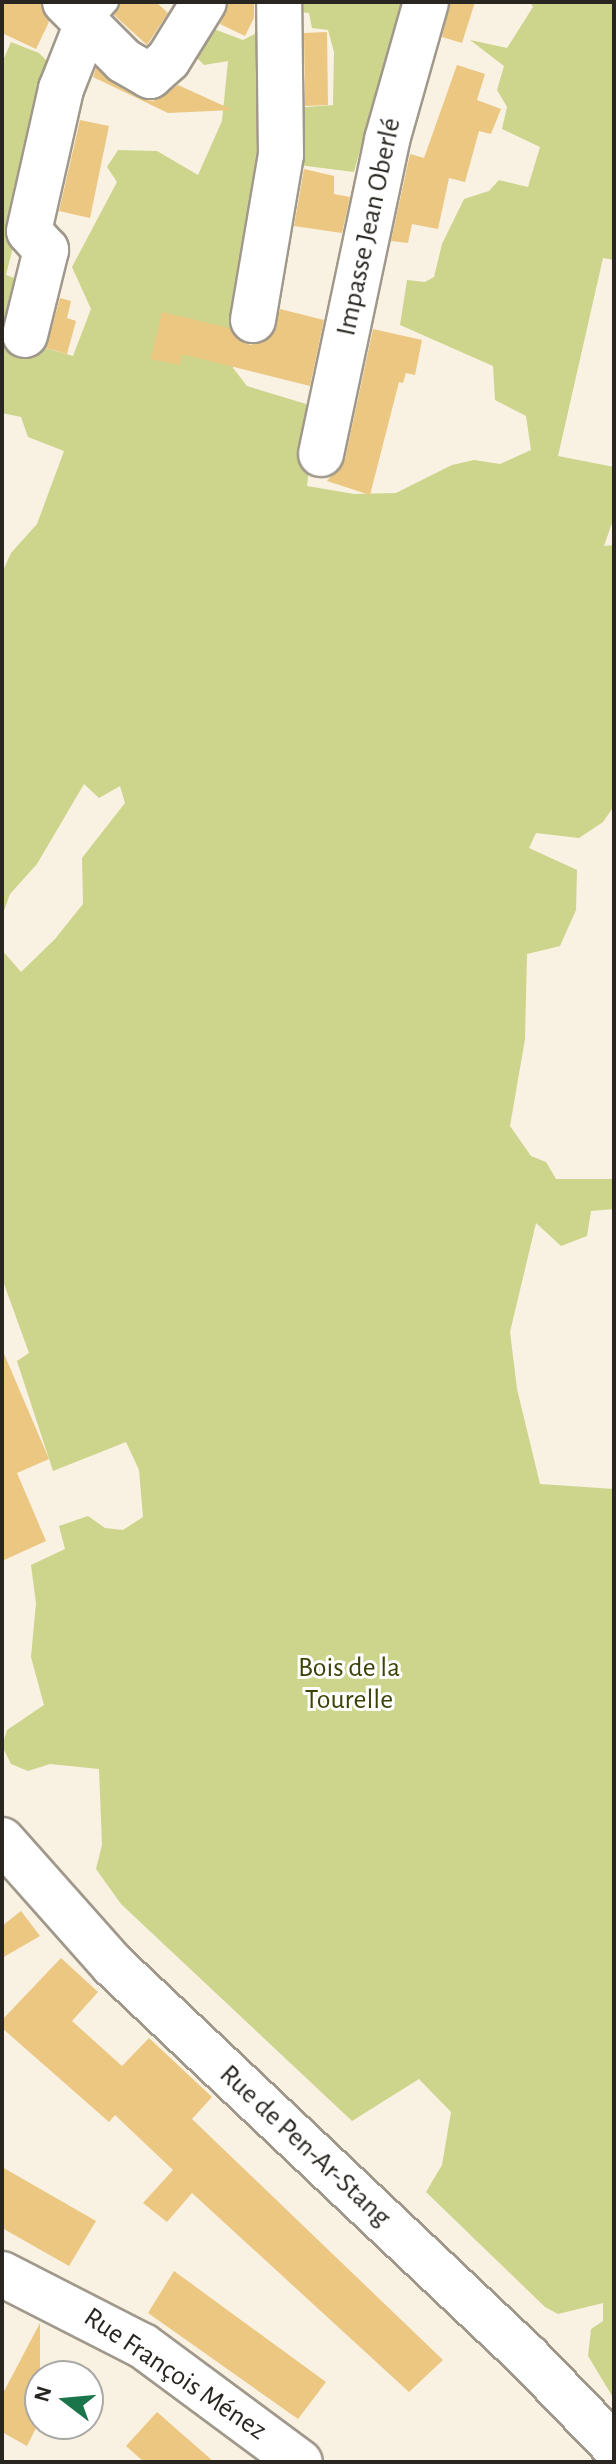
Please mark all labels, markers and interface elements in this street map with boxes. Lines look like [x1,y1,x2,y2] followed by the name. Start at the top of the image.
[330,115,408,339] street label: Impasse Jean Oberlé
[298,1651,400,1717] park label: Bois de la Tourelle
[212,2058,398,2234] street label: Rue de Pen-Ar-Stang
[77,2300,273,2448] street label: Rue François Ménez
[24,2360,104,2440] north arrow
[30,2384,56,2404] text: N

